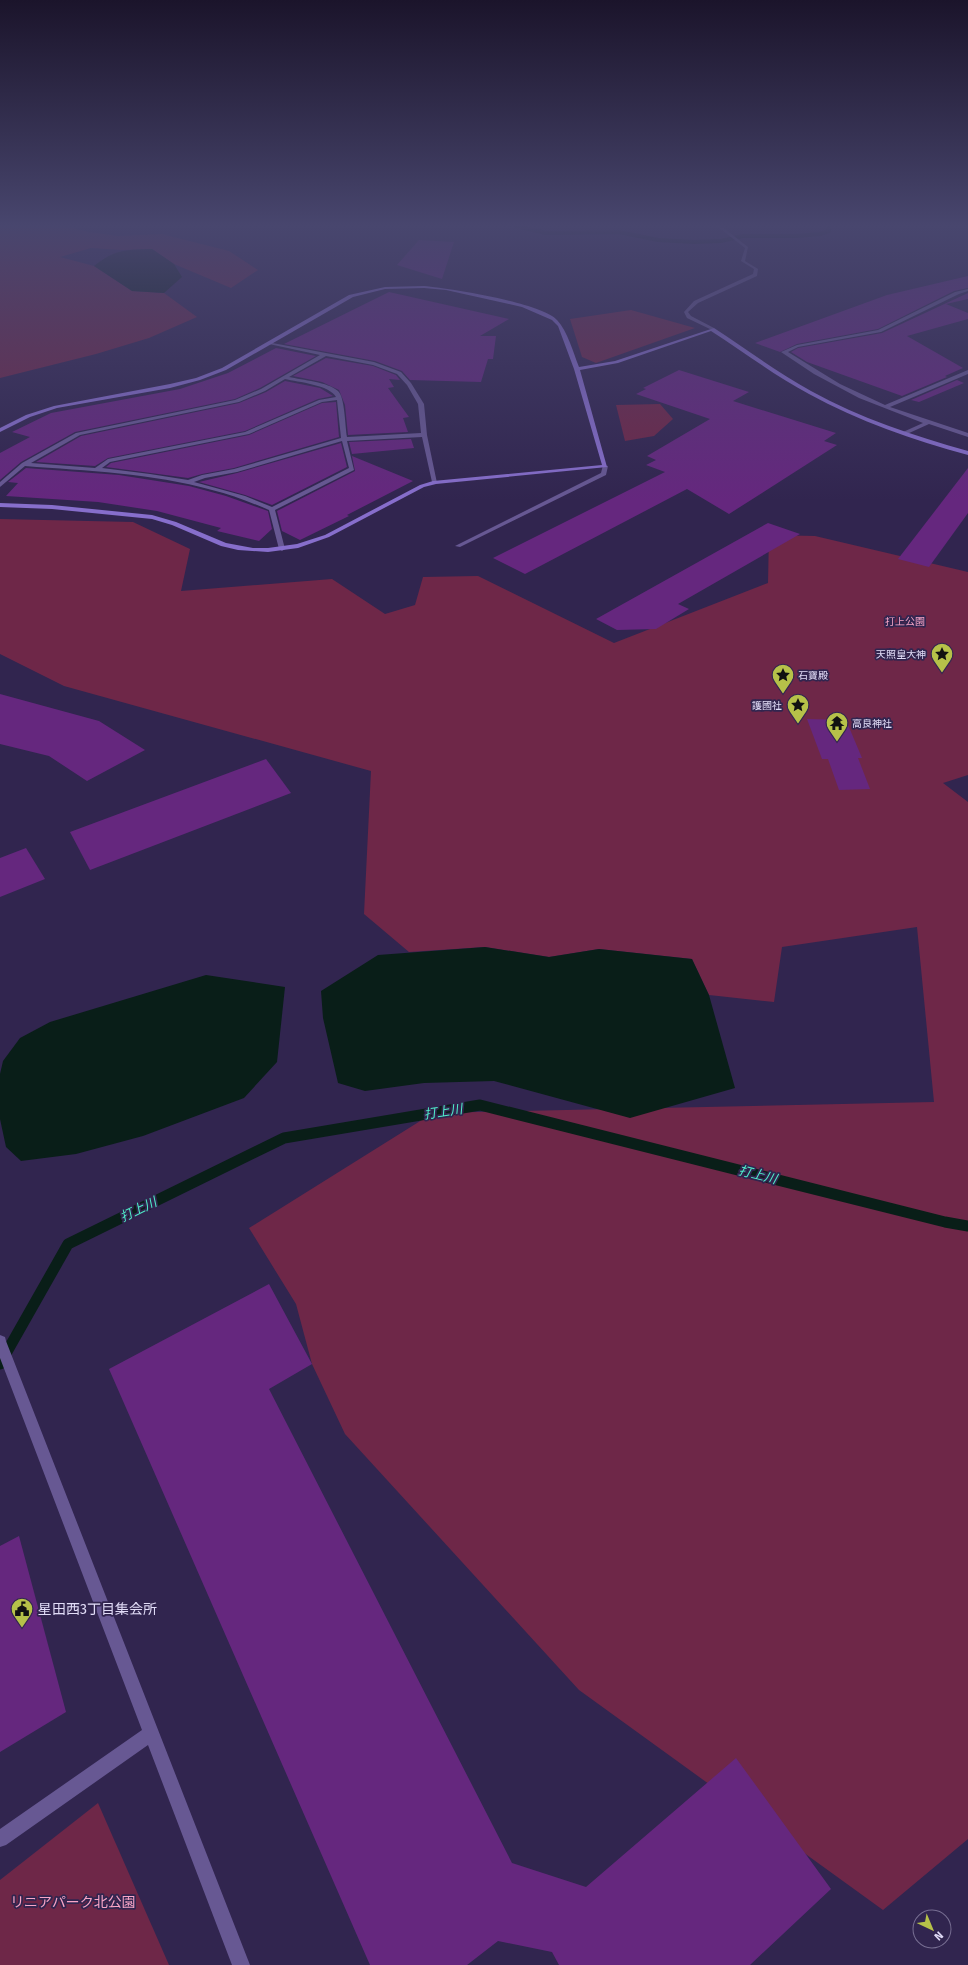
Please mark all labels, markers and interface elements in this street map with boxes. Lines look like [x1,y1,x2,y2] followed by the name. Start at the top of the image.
[885,616,925,628] park label: 打上公園
[929,641,955,674] place icon: 天照皇大神
[876,649,926,661] place label: 天照皇大神
[770,662,796,695] place icon: 石寶殿
[798,670,828,682] place label: 石寶殿
[785,692,811,725] place icon: 護國社
[752,700,782,712] place label: 護國社
[824,710,850,743] temple icon: 高良神社
[852,718,892,730] place label: 高良神社
[423,1101,465,1122] water label: 打上川
[737,1162,781,1187] water label: 打上川
[117,1193,161,1225] water label: 打上川
[9,1596,35,1629] public building icon: 星田西3丁目集会所
[38,1601,157,1618] place label: 星田西3丁目集会所
[10,1894,136,1911] park label: リニアパーク北公園
[912,1909,952,1949] north arrow
[931,1929,946,1943] text: N

